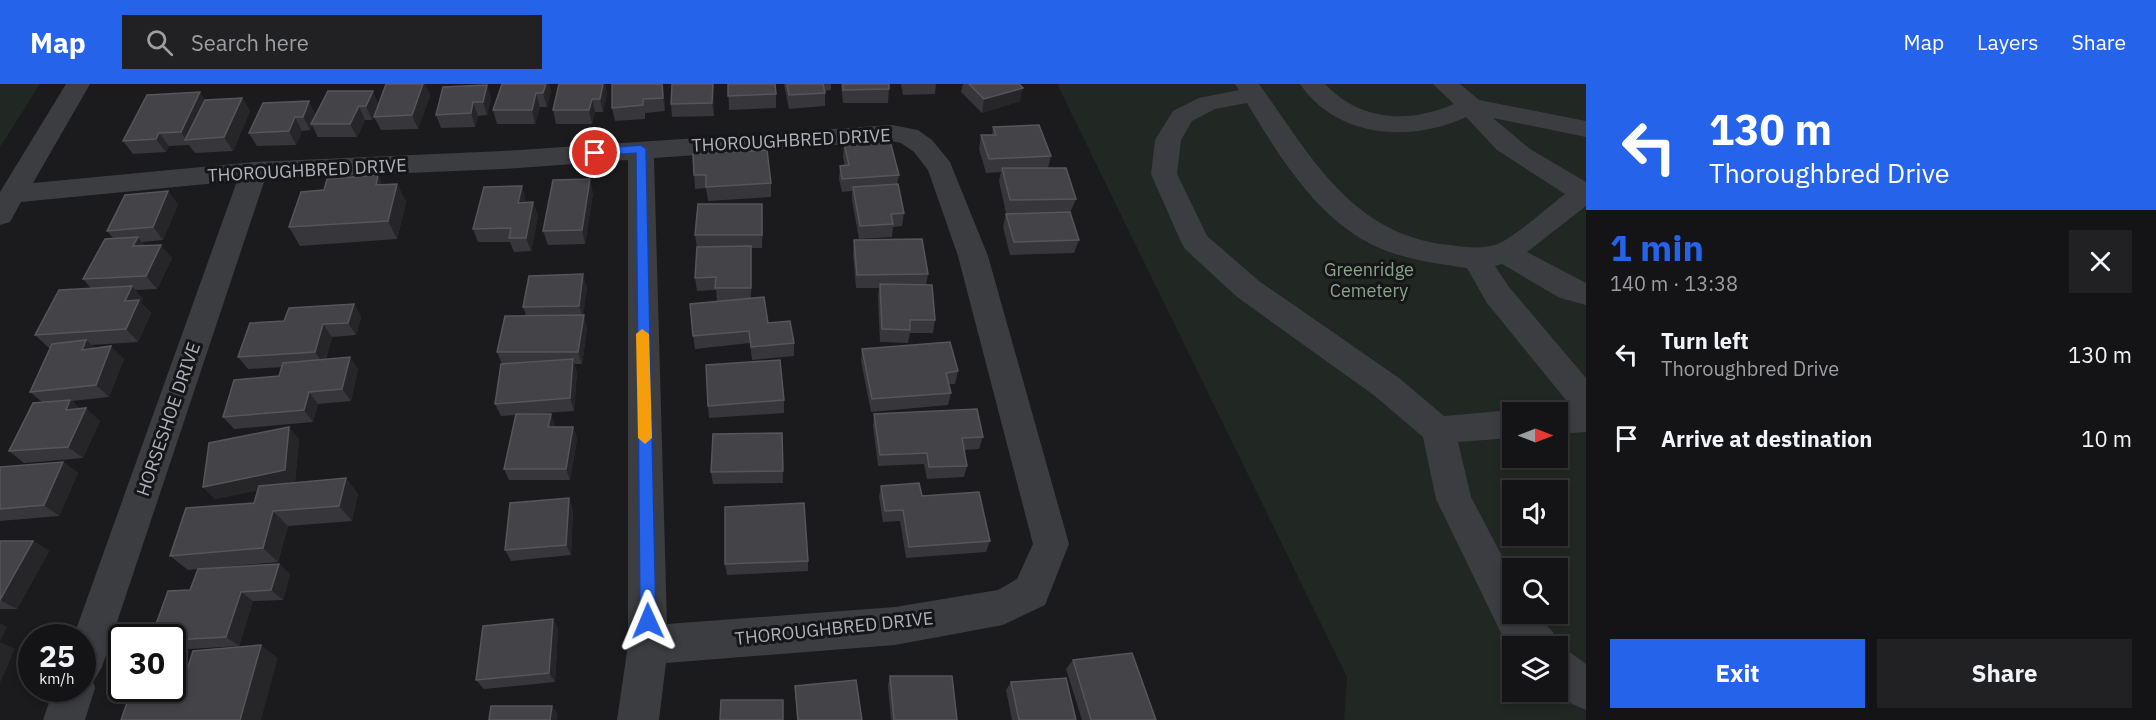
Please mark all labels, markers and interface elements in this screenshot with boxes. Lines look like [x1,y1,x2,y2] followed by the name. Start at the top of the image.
[122,15,542,69] search box
[30,24,86,61] text: Map
[143,26,176,59] icon: search
[191,28,309,57] text: Search here
[1904,28,1944,56] text: Map
[1977,28,2039,56] text: Layers
[2072,28,2126,56] text: Share
[1709,102,1832,157] text: 130 m
[1610,108,1688,186] icon: left
[691,123,891,157] street label: THOROUGHBRED DRIVE
[569,127,620,178] pin
[578,136,611,169] icon: arrive
[207,153,407,187] street label: THOROUGHBRED DRIVE
[1709,155,1950,190] text: Thoroughbred Drive
[1610,224,1704,271] text: 1 min
[2069,230,2132,293] button: close
[1324,258,1414,302] park label: Greenridge Cemetery
[1610,270,1738,297] text: 140 m · 13:38
[1661,326,1749,355] text: Turn left
[1610,338,1643,371] icon: left
[131,339,205,499] street label: HORSESHOE DRIVE
[2068,340,2132,369] text: 130 m
[1661,355,1839,382] text: Thoroughbred Drive
[1502,402,1568,468] north arrow
[1502,402,1568,702] map controls
[1610,422,1643,455] icon: arrive
[1661,424,1872,453] text: Arrive at destination
[2081,424,2132,453] text: 10 m
[1502,480,1568,546] button: sound
[1502,558,1568,624] button: search
[616,589,680,653] position arrow
[734,606,934,650] street label: THOROUGHBRED DRIVE
[108,624,186,702] speed limit sign: 30
[39,636,75,675] text: 25
[1502,636,1568,702] button: layers
[1610,639,1865,708] button: Exit
[1877,639,2132,708] button: Share
[39,669,75,688] text: km/h

